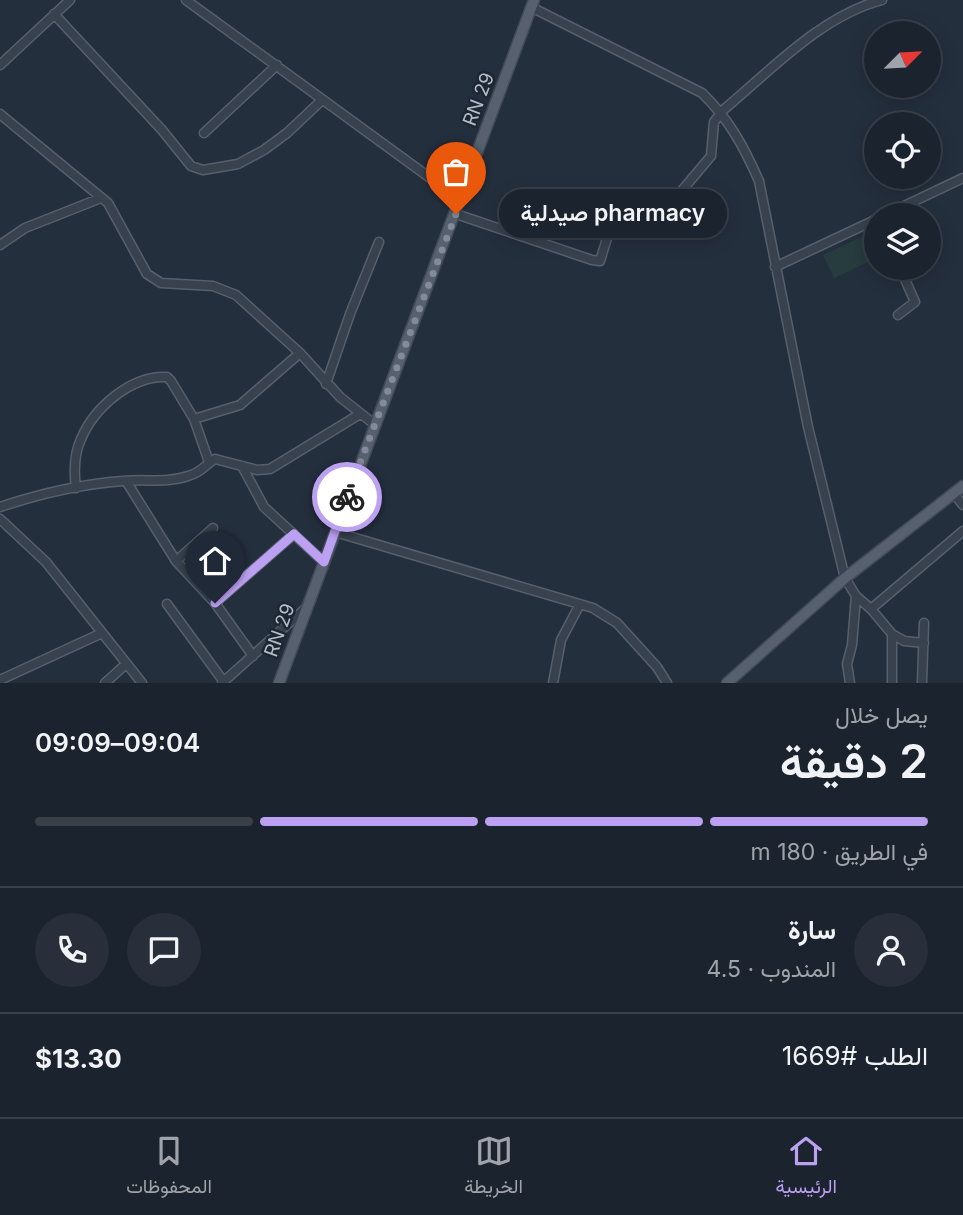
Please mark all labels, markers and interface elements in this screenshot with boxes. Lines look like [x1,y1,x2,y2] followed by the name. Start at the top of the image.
[864,21,942,98] north arrow
[864,21,941,280] map controls
[458,69,499,129] street label: RN 29
[864,112,941,189] button: locate
[426,142,486,214] pin
[437,153,475,191] icon: bag
[498,190,726,238] callout: pharmacy صيدلية
[521,199,705,227] text: pharmacy صيدلية
[864,203,941,280] button: layers
[312,462,382,532] courier
[328,478,366,516] icon: bike
[185,531,245,603] pin
[196,542,234,580] icon: home
[259,600,300,660] street label: RN 29
[835,701,928,729] text: يصل خلال
[35,727,200,758] text: 09:04–09:09
[780,733,928,789] text: 2 دقيقة
[751,838,928,866] text: في الطريق · 180 m
[35,913,109,987] button: phone
[127,913,201,987] button: chat
[854,913,928,987] button: person
[788,914,836,945] text: سارة
[707,955,836,983] text: المندوب · 4.5
[782,1040,928,1071] text: الطلب #1669
[35,1043,122,1074] text: $13.30
[126,1132,212,1203] tab: المحفوظات
[464,1132,523,1203] tab: الخريطة
[775,1132,837,1203] tab: الرئيسية

